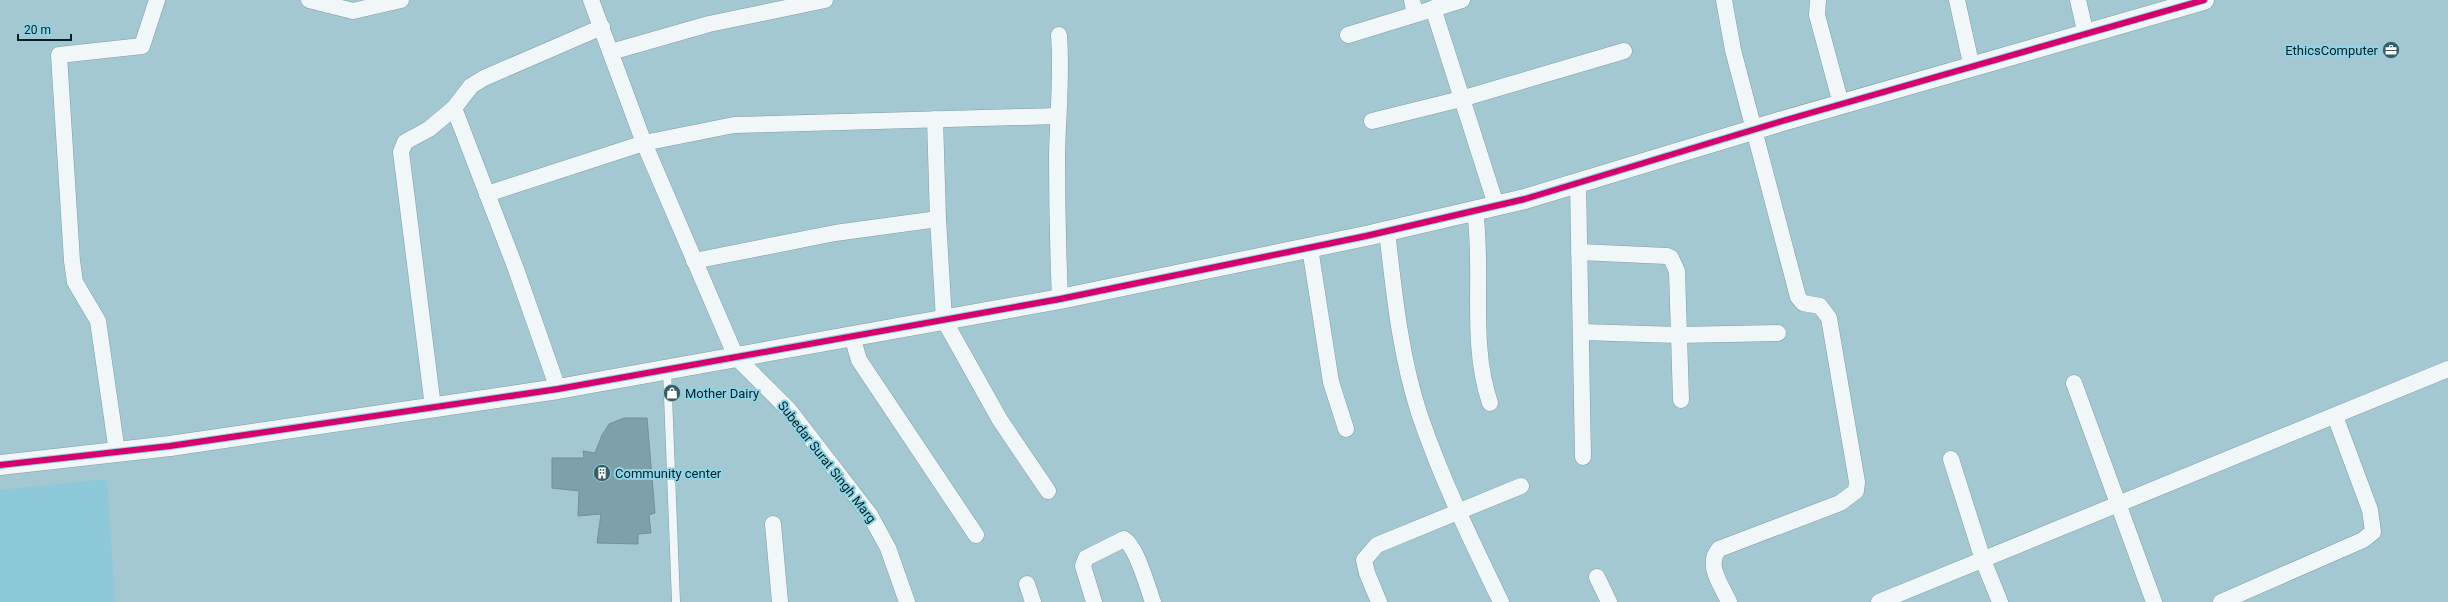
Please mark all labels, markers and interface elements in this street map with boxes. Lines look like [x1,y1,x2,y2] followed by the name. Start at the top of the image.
[18,16,71,42] scale bar
[24,23,51,37] text: 20 m
[2381,40,2401,60] office icon: EthicsComputer
[2285,43,2379,58] place label: EthicsComputer
[662,383,682,403] shop icon: Mother Dairy
[685,386,759,401] place label: Mother Dairy
[775,398,879,526] street label: Subedar Surat Singh Marg
[592,463,612,483] building icon: Community center
[615,466,722,481] place label: Community center

